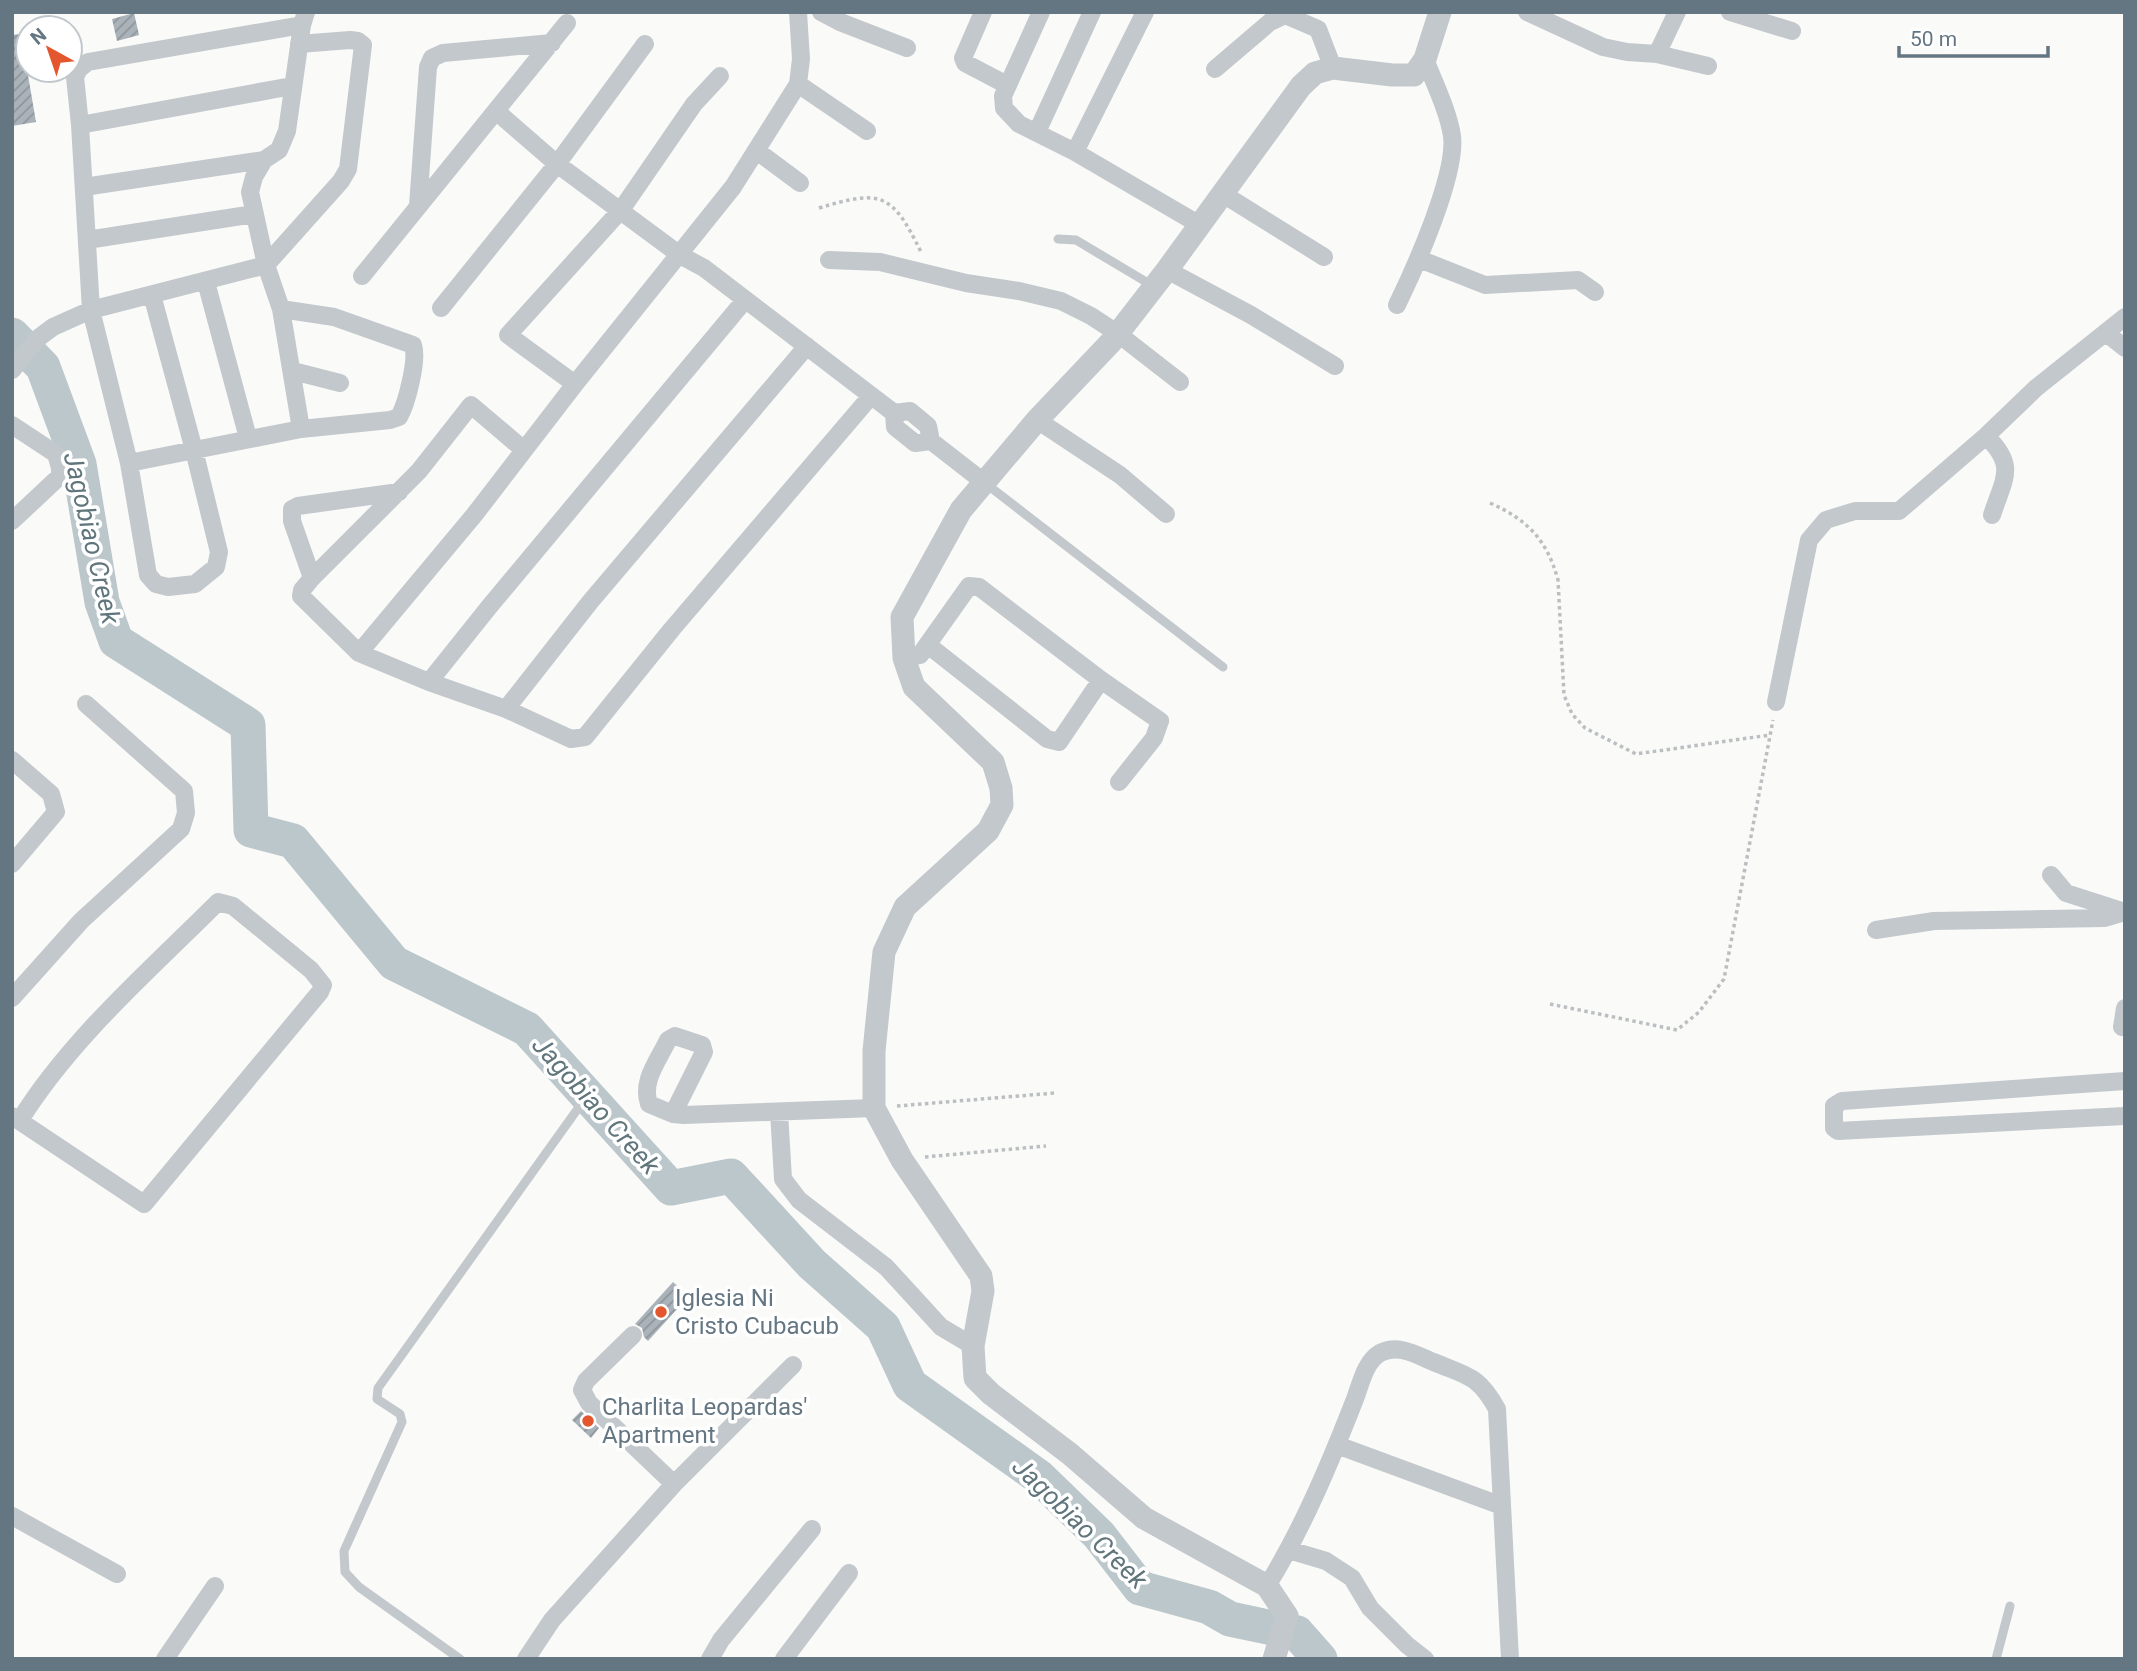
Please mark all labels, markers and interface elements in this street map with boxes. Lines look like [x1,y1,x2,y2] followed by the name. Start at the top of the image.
[14,14,84,84] north arrow
[1899,14,2048,58] scale bar
[26,23,51,49] text: N
[1910,27,1957,51] text: 50 m
[58,449,127,628] water label: Jagobiao Creek
[526,1030,667,1181] water label: Jagobiao Creek
[675,1284,839,1340] place label: Iglesia Ni Cristo Cubacub
[653,1304,669,1320] marker: Iglesia Ni Cristo Cubacub
[602,1393,808,1449] place label: Charlita Leopardas' Apartment
[580,1413,596,1429] marker: Charlita Leopardas' Apartment
[1007,1451,1154,1595] water label: Jagobiao Creek

